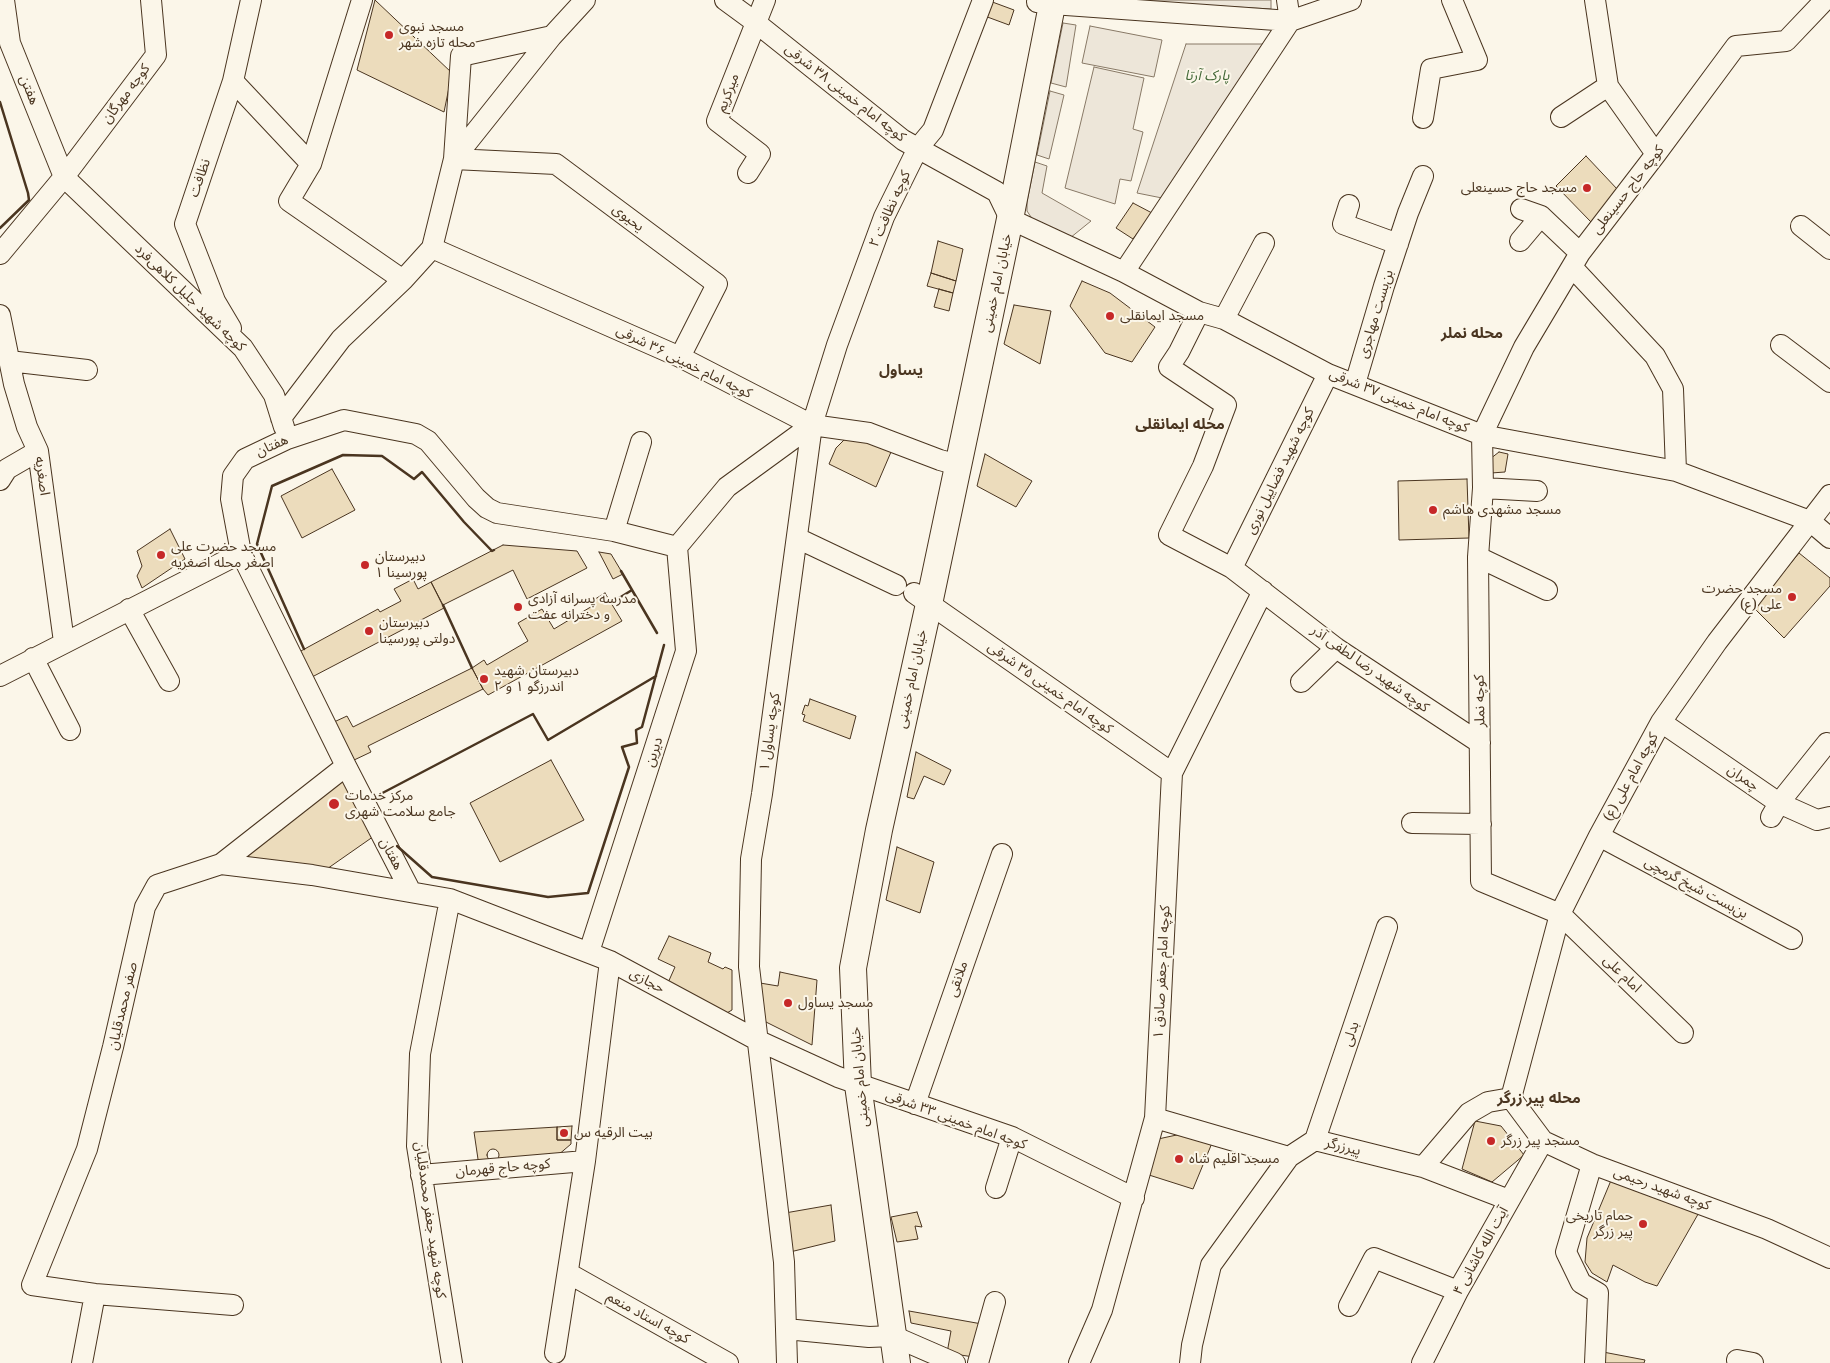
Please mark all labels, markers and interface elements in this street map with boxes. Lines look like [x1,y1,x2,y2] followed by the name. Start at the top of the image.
[399,19,476,52] place label: مسجد نبوی محله تازه شهر
[383,29,395,41] marker: مسجد نبوی محله تازه شهر
[781,41,909,145] street label: کوچه امام خمینی ۳۸ شرقی
[98,61,154,127] street label: کوچه مهرگان
[1184,68,1230,84] park label: پارک آرتا
[713,71,743,115] street label: میرکریم
[16,73,42,107] street label: هفتن
[1588,142,1668,238] street label: کوچه حاج حسینعلی
[186,157,214,199] street label: نظافت
[866,168,914,250] street label: کوچه نظافت ۲
[1461,180,1577,196] place label: مسجد حاج حسینعلی
[1581,182,1593,194] marker: مسجد حاج حسینعلی
[609,201,647,235] street label: یحیوی
[978,232,1016,334] street label: خیابان امام خمینی
[131,241,249,355] street label: کوچه شهید جلیل کلاهی‌فرد
[1355,268,1397,360] street label: بن‌بست مهاجری
[1120,308,1204,324] place label: مسجد ایمانقلی
[1104,310,1116,322] marker: مسجد ایمانقلی
[613,322,755,402] street label: کوچه امام خمینی ۳۶ شرقی
[1441,325,1503,343] district label: محله نملر
[879,362,923,380] district label: یساول
[1327,365,1471,437] street label: کوچه امام خمینی ۳۷ شرقی
[1242,405,1318,537] street label: کوچه شهید فضاییل نوری
[1135,416,1225,434] district label: محله ایمانقلی
[253,431,291,461] street label: هفتان
[31,455,53,497] street label: اصغریه
[1443,502,1561,518] place label: مسجد مشهدی هاشم
[1427,504,1439,516] marker: مسجد مشهدی هاشم
[171,539,276,572] place label: مسجد حضرت علی اصغر محله اصغریه
[155,549,167,561] marker: مسجد حضرت علی اصغر محله اصغریه
[375,549,427,582] place label: دبیرستان پورسینا ۱
[359,559,371,571] marker: دبیرستان پورسینا ۱
[1702,581,1782,614] place label: مسجد حضرت علی (ع)
[528,591,636,624] place label: مدرسه پسرانه آزادی و دخترانه عفت
[1786,591,1798,603] marker: مسجد حضرت علی (ع)
[512,601,524,613] marker: مدرسه پسرانه آزادی و دخترانه عفت
[379,615,455,648] place label: دبیرستان دولتی پورسینا
[1308,622,1432,716] street label: کوچه شهید رضا لطفی آذر
[363,625,375,637] marker: دبیرستان دولتی پورسینا
[893,628,931,730] street label: خیابان امام خمینی
[984,638,1116,738] street label: کوچه امام خمینی ۳۵ شرقی
[494,663,579,696] place label: دبیرستان شهید اندرزگو ۱ و ۲
[478,673,490,685] marker: دبیرستان شهید اندرزگو ۱ و ۲
[1471,675,1489,727] street label: کوچه نملر
[756,692,784,772] street label: کوچه یساول ۱
[1600,730,1662,824] street label: کوچه امام علی (ع)
[641,735,667,769] street label: دیرین
[1724,761,1762,795] street label: چمران
[345,788,456,820] place label: مرکز خدمات جامع سلامت شهری
[327,797,341,811] marker: مرکز خدمات جامع سلامت شهری
[376,835,406,873] street label: هفتان
[1641,854,1751,922] street label: بن‌بست شیخ گرمچی
[1150,905,1174,1039] street label: کوچه امام جعفر صادق ۱
[1599,952,1645,996] street label: امام علی
[944,959,972,999] street label: ملانقی
[105,960,141,1052] street label: صفر محمدقلیان
[627,965,667,997] street label: حجازی
[798,995,873,1011] place label: مسجد یساول
[782,997,794,1009] marker: مسجد یساول
[1339,1019,1363,1049] street label: بدلی
[847,1026,873,1128] street label: خیابان امام خمینی
[883,1087,1029,1153] street label: کوچه امام خمینی ۳۳ شرقی
[1497,1090,1581,1108] district label: محله پیر زرگر
[574,1125,653,1141] place label: بیت الرقیه س
[558,1127,570,1139] marker: بیت الرقیه س
[1501,1133,1580,1149] place label: مسجد پیر زرگر
[1324,1134,1362,1160] street label: پیرزرگر
[1485,1135,1497,1147] marker: مسجد پیر زرگر
[411,1140,449,1300] street label: کوچه شهید جعفر محمدقلیان
[1189,1151,1279,1167] place label: مسجد اقلیم شاه
[1173,1153,1185,1165] marker: مسجد اقلیم شاه
[455,1155,551,1181] street label: کوچه حاج قهرمان
[1611,1164,1713,1214] street label: کوچه شهید رحیمی
[1450,1204,1512,1298] street label: آیت الله کاشانی ۴
[1566,1208,1633,1240] place label: حمام تاریخی پیر زرگر
[1637,1218,1649,1230] marker: حمام تاریخی پیر زرگر
[604,1288,692,1348] street label: کوچه استاد منعم

